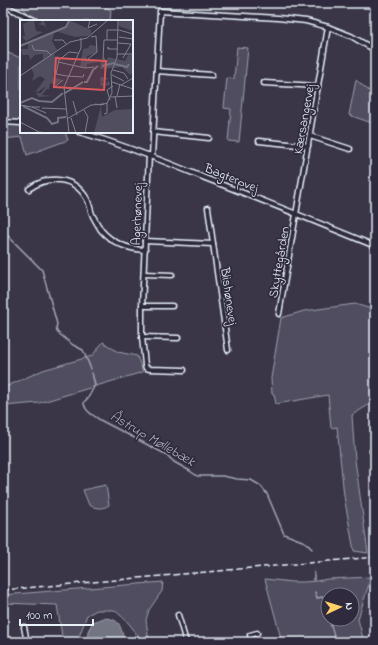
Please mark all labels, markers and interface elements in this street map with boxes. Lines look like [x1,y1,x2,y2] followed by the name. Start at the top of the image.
[20,20,133,133] inset map
[289,82,321,156] street label: Kærsangervej
[200,159,262,199] street label: Bagterpvej
[127,182,149,246] street label: Agerhønevej
[264,225,296,300] street label: Skyttegården
[215,265,242,327] street label: Blishønevej
[106,406,200,473] water label: Åstrup Møllebæk
[320,587,360,627] north arrow
[20,601,93,627] scale bar
[341,602,357,611] text: N
[26,607,53,625] text: 100 m

